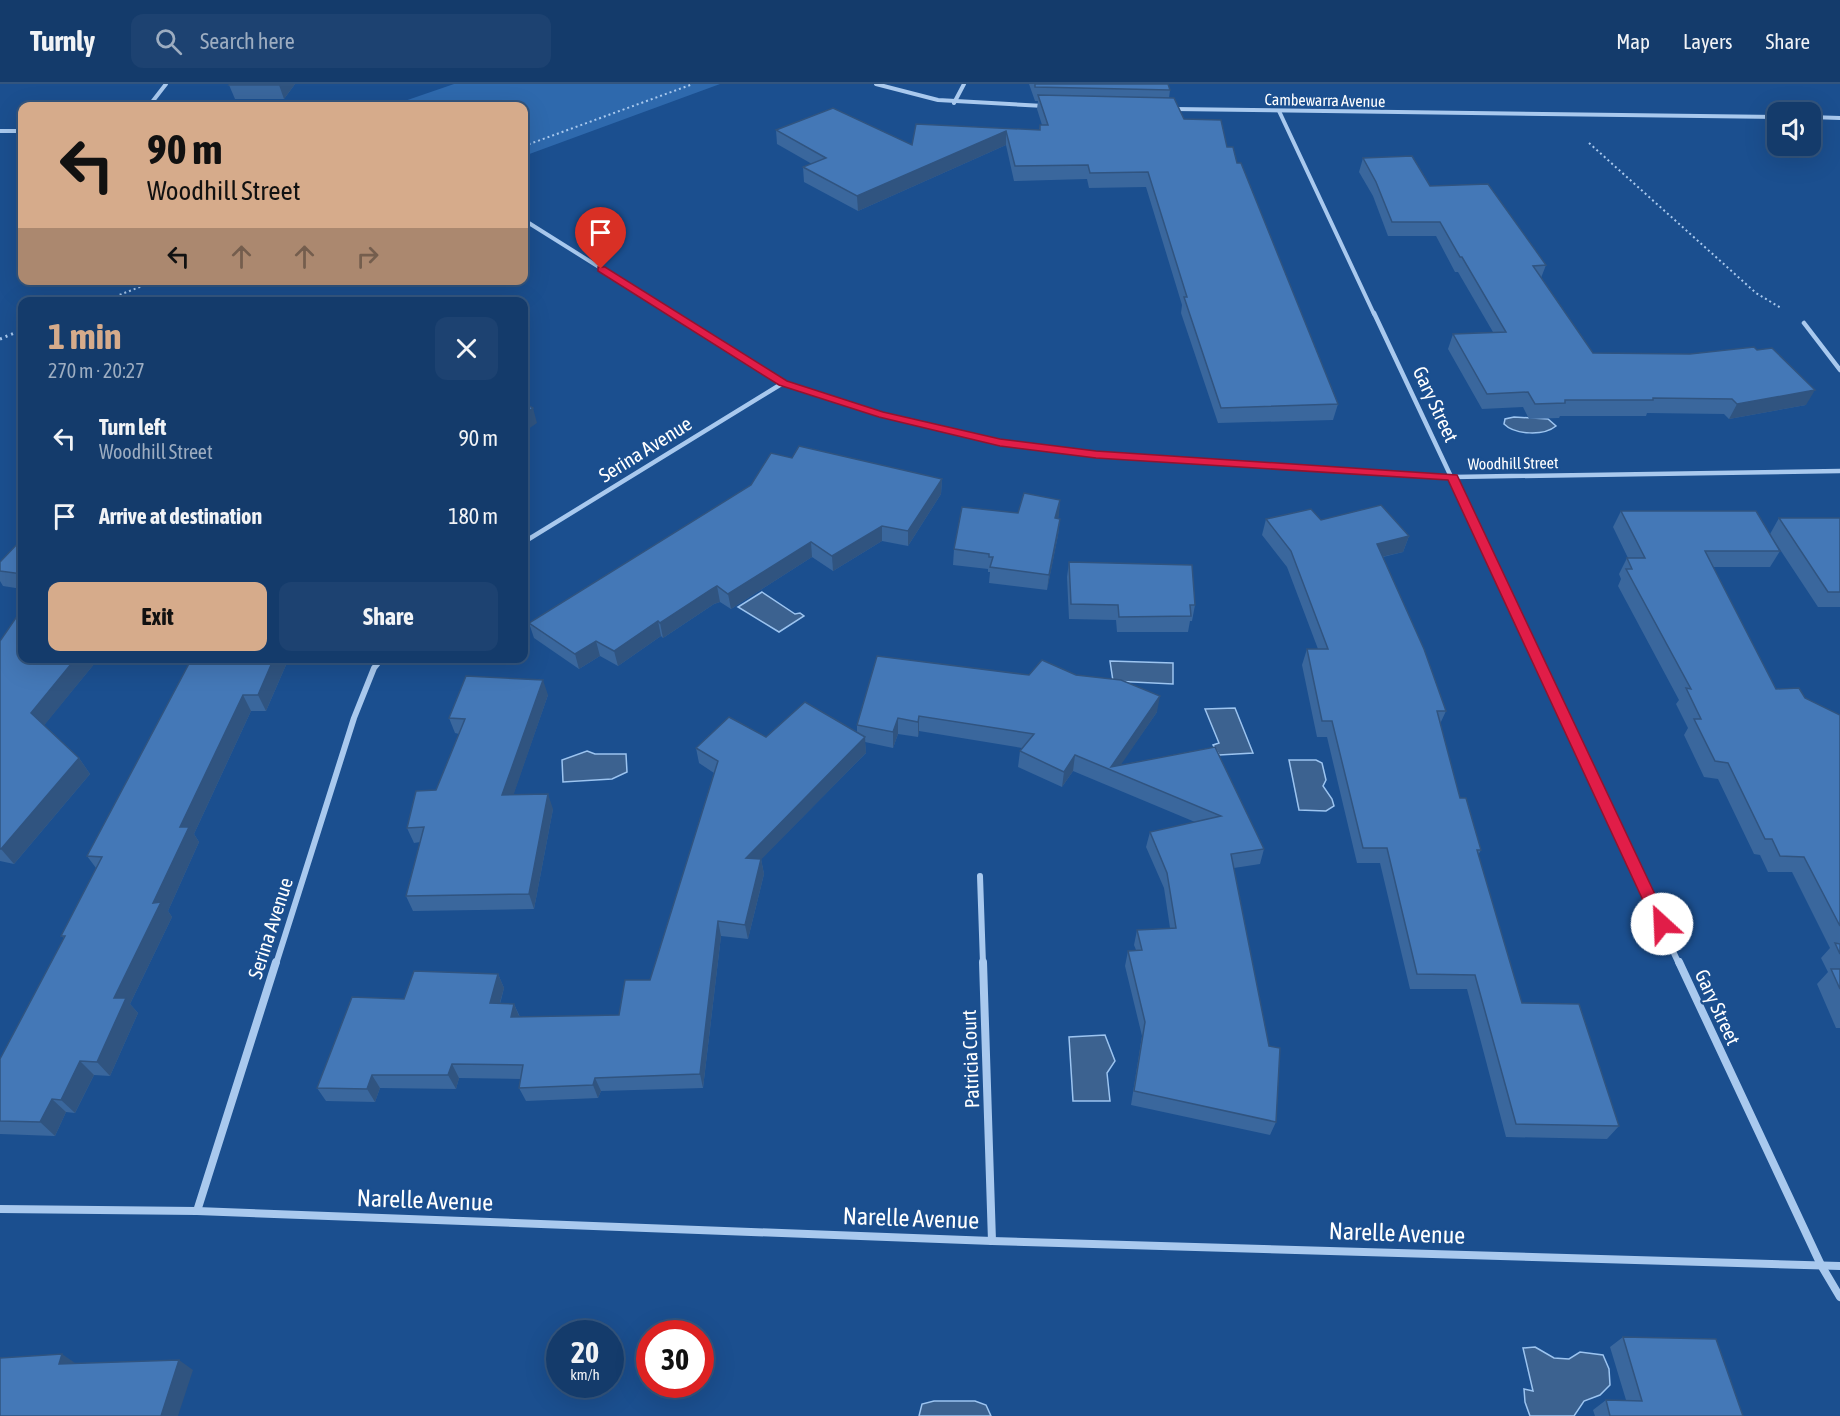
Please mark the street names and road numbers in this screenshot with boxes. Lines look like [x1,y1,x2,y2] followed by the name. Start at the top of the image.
[1264,90,1386,110] street label: Cambewarra Avenue
[1409,363,1464,446] street label: Gary Street
[594,411,696,487] street label: Serina Avenue
[1467,453,1559,473] street label: Woodhill Street
[243,874,297,982] street label: Serina Avenue
[1691,966,1746,1049] street label: Gary Street
[957,1009,983,1109] street label: Patricia Court
[356,1184,494,1216] street label: Narelle Avenue
[842,1202,980,1234] street label: Narelle Avenue
[1328,1217,1466,1249] street label: Narelle Avenue

